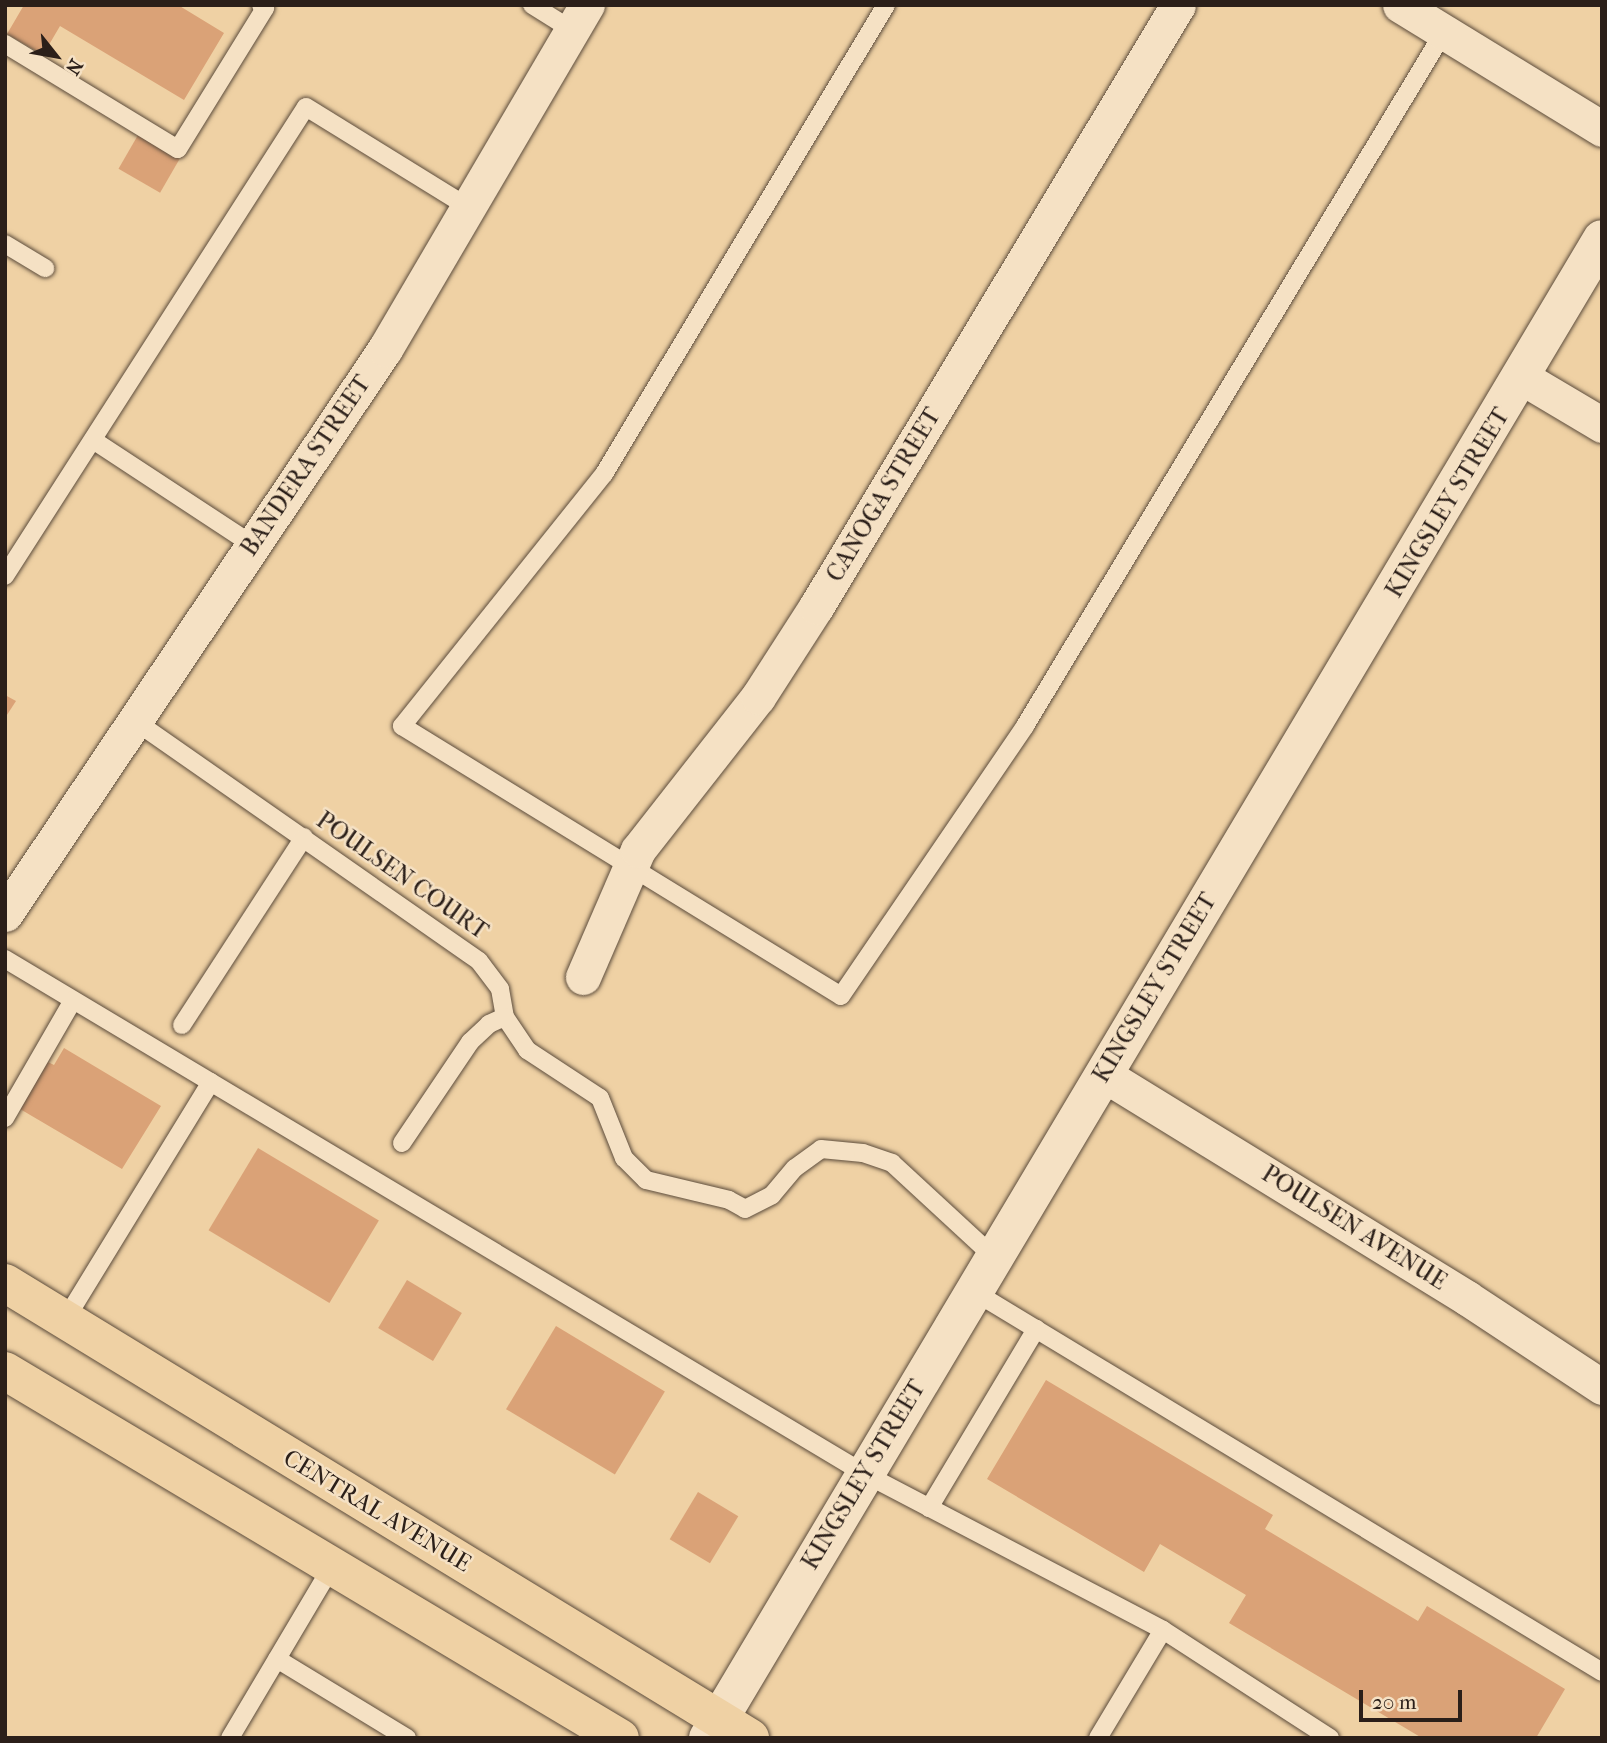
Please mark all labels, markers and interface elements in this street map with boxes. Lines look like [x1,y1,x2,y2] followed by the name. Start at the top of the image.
[21,21,91,91] north arrow
[61,55,87,79] text: N
[235,370,377,562] street label: BANDERA STREET
[821,403,947,587] street label: CANOGA STREET
[1380,403,1516,603] street label: KINGSLEY STREET
[311,806,493,946] street label: POULSEN COURT
[1087,888,1223,1088] street label: KINGSLEY STREET
[1256,1159,1452,1297] street label: POULSEN AVENUE
[796,1375,932,1575] street label: KINGSLEY STREET
[278,1444,476,1578] street label: CENTRAL AVENUE
[1362,1676,1465,1720] scale bar
[1372,1690,1416,1714] text: 20 m

